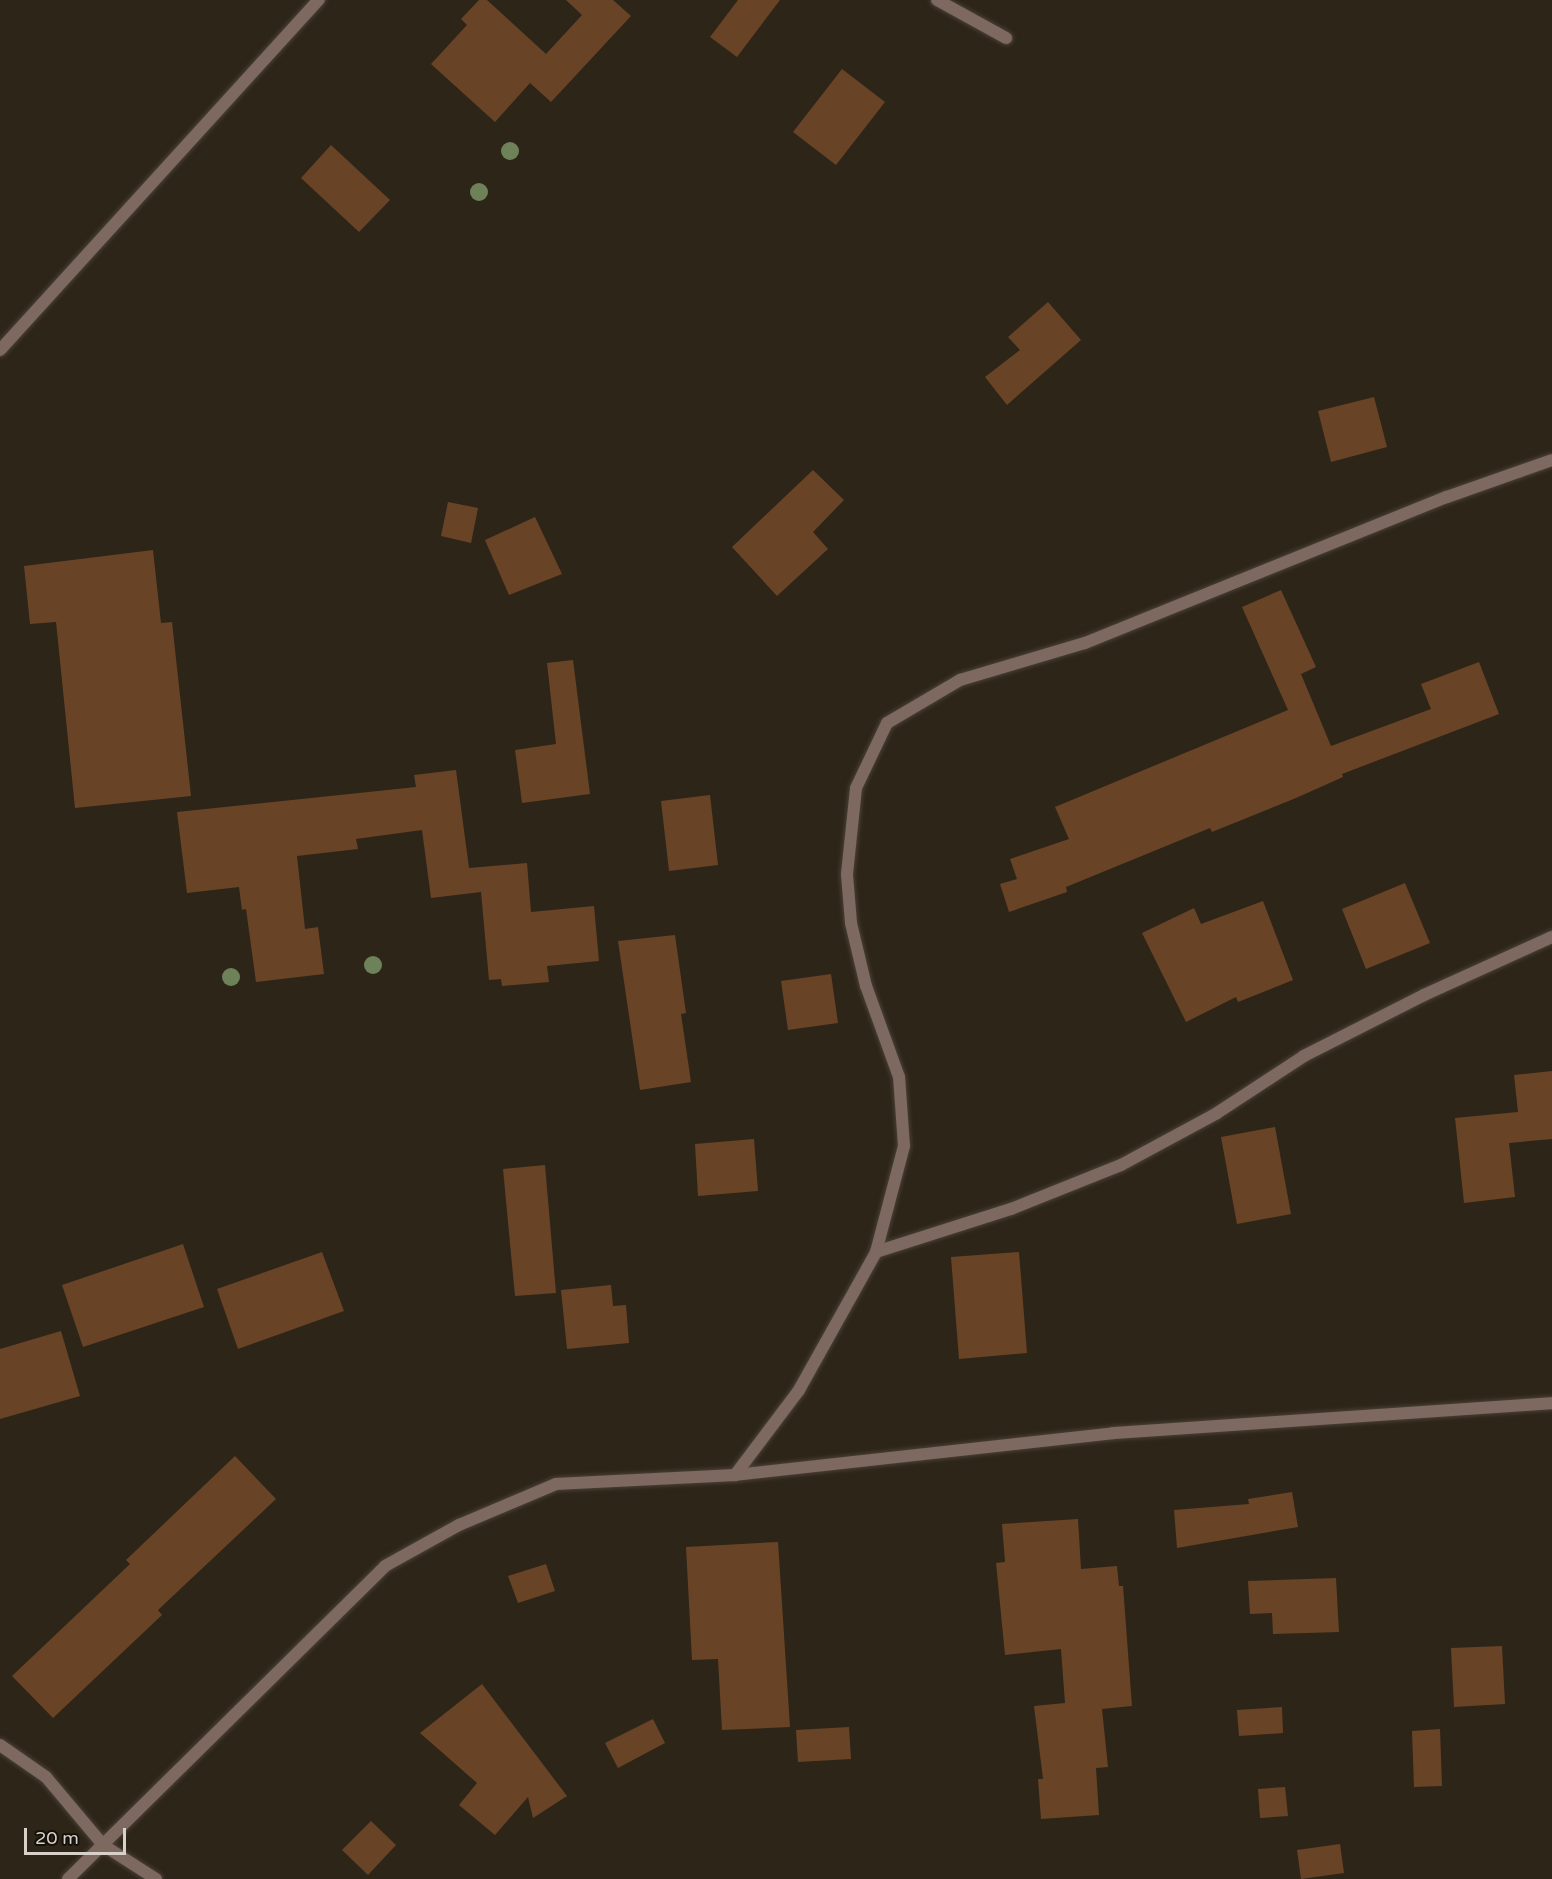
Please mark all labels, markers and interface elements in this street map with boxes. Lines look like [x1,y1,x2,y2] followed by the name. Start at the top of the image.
[27,1816,129,1854] scale bar
[35,1827,79,1849] text: 20 m

